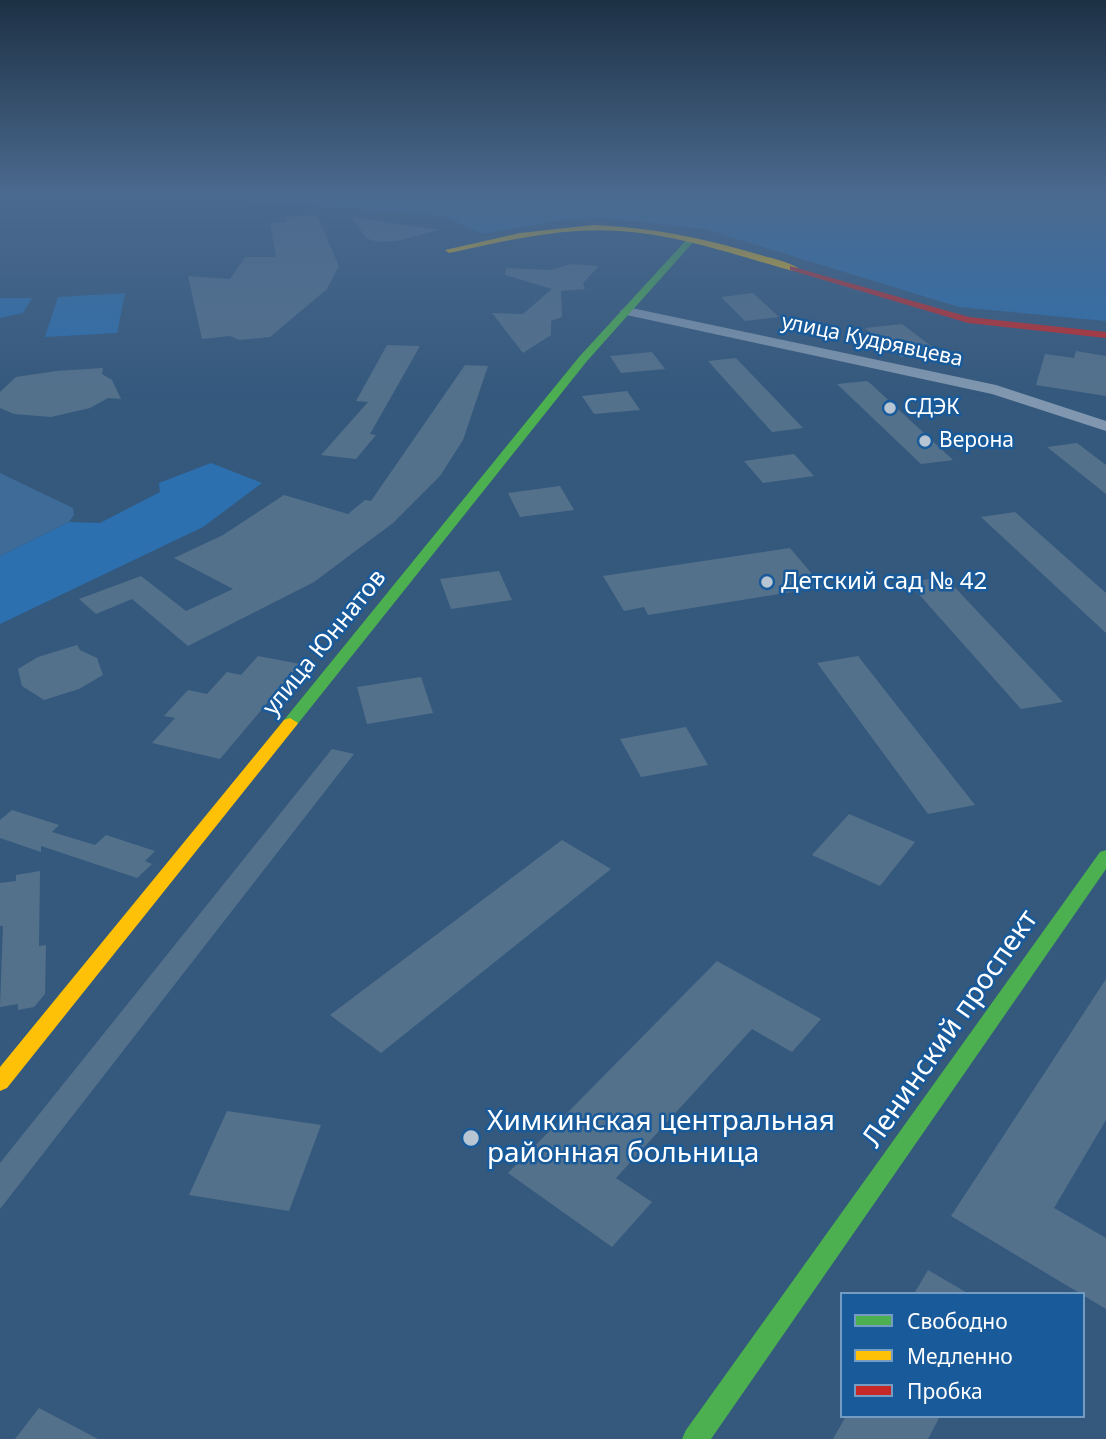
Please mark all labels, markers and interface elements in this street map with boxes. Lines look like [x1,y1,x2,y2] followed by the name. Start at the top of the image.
[779,309,965,373] street label: улица Кудрявцева
[904,395,959,421] place label: СДЭК
[882,400,898,416] marker: СДЭК
[939,428,1014,454] place label: Верона
[917,433,933,449] marker: Верона
[257,564,393,722] street label: улица Юннатов
[781,568,987,596] place label: Детский сад № 42
[759,574,775,590] marker: Детский сад № 42
[856,904,1046,1154] street label: Ленинский проспект
[487,1105,835,1171] place label: Химкинская центральная районная больница
[461,1128,481,1148] marker: Химкинская центральная районная больница
[840,1292,1085,1418] legend
[907,1307,1008,1335] text: Свободно
[907,1342,1013,1370] text: Медленно
[907,1377,983,1405] text: Пробка

